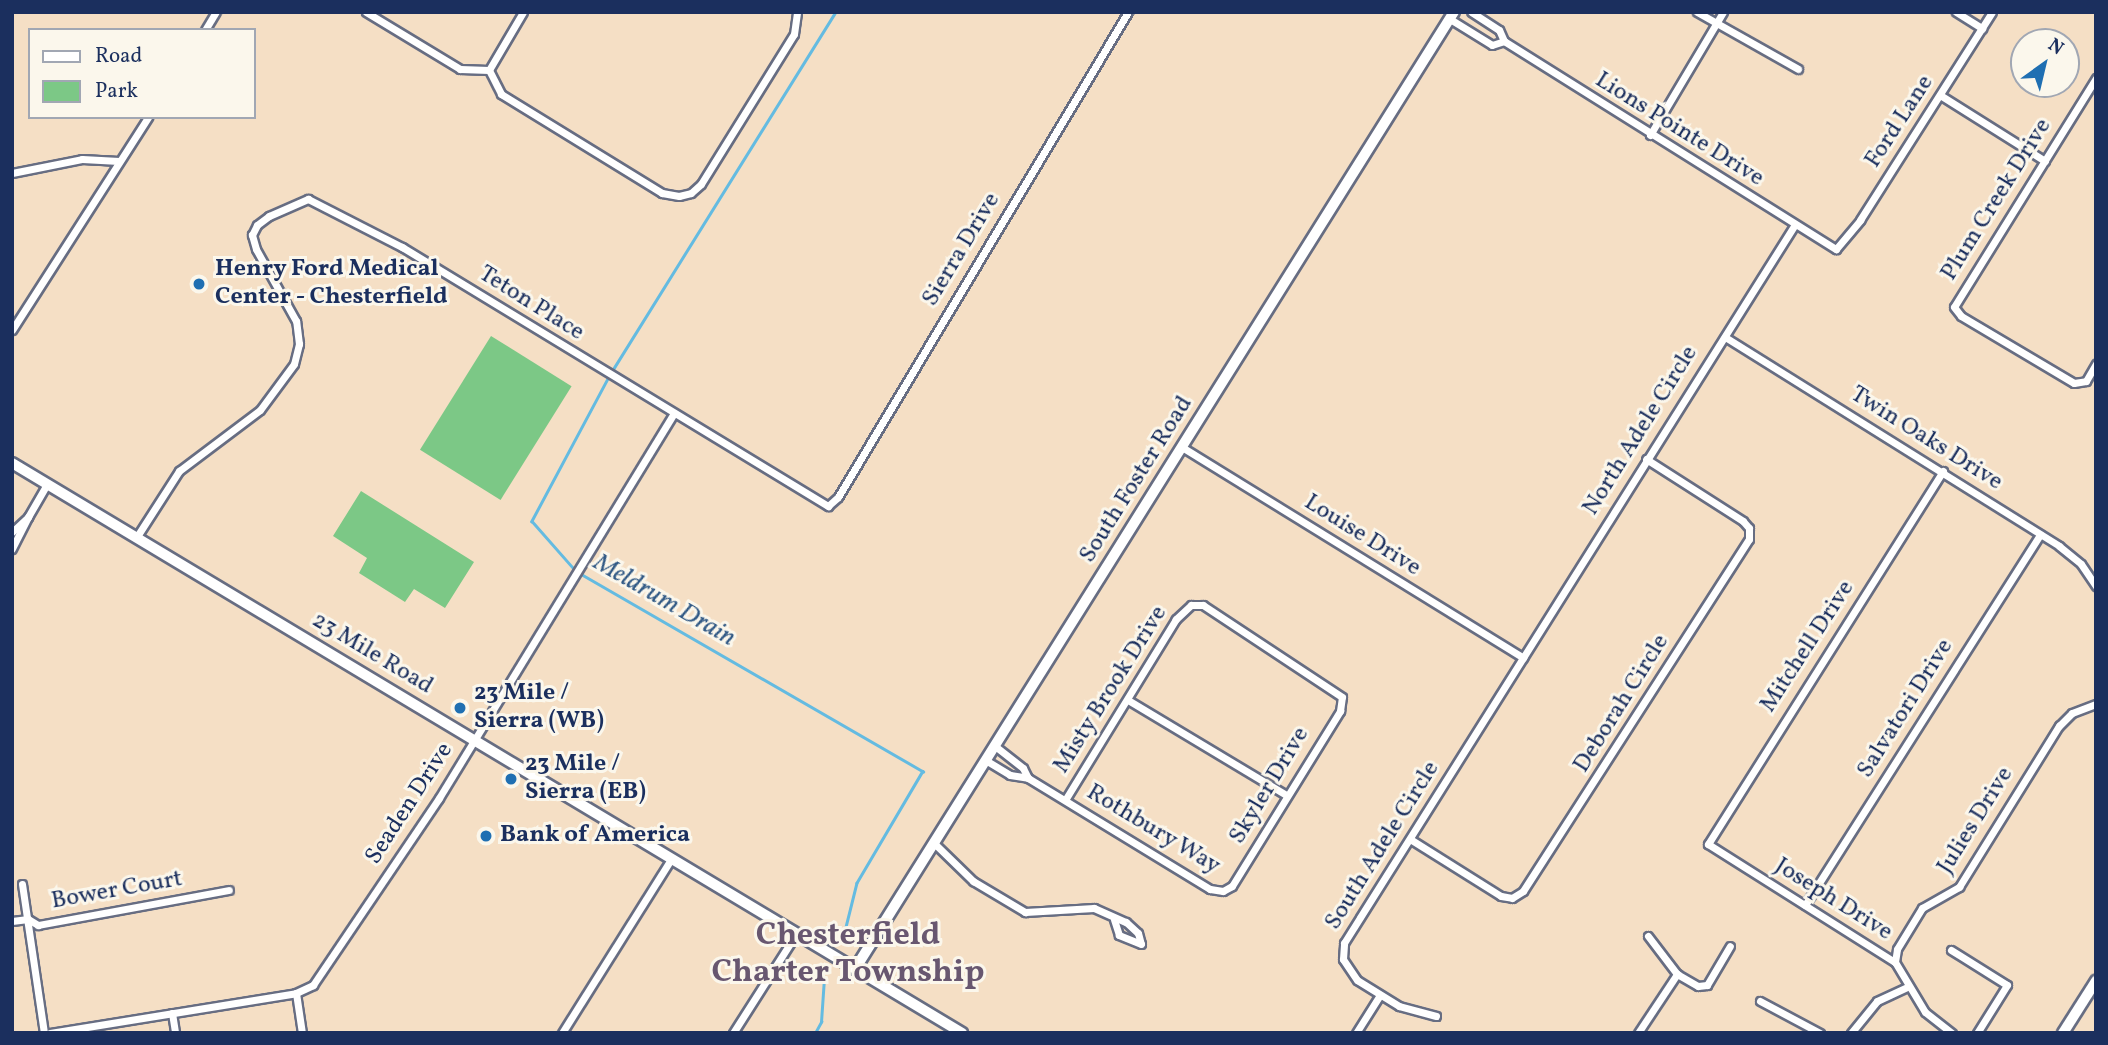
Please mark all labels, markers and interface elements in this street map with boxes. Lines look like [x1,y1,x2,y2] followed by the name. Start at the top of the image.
[28,28,256,119] legend
[2010,28,2080,98] north arrow
[2043,33,2069,62] text: N
[95,42,142,71] text: Road
[1589,66,1769,194] street label: Lions Pointe Drive
[1859,70,1941,174] street label: Ford Lane
[95,77,138,106] text: Park
[1936,114,2058,286] street label: Plum Creek Drive
[917,188,1007,312] street label: Sierra Drive
[215,256,449,312] place label: Henry Ford Medical Center - Chesterfield
[473,260,589,348] street label: Teton Place
[189,274,209,294] marker: Henry Ford Medical Center - Chesterfield
[1577,341,1705,521] street label: North Adele Circle
[1845,381,2007,497] street label: Twin Oaks Drive
[1074,391,1200,569] street label: South Foster Road
[1298,489,1426,583] street label: Louise Drive
[587,548,741,654] water label: Meldrum Drain
[1755,576,1861,718] street label: Mitchell Drive
[1048,601,1174,779] street label: Misty Brook Drive
[306,607,438,701] street label: 23 Mile Road
[1568,630,1676,778] street label: Deborah Circle
[1852,634,1960,784] street label: Salvatori Drive
[474,680,604,736] place label: 23 Mile / Sierra (WB)
[452,700,468,716] marker: 23 Mile / Sierra (WB)
[1224,722,1316,850] street label: Skyler Drive
[360,738,460,870] street label: Seaden Drive
[525,751,646,807] place label: 23 Mile / Sierra (EB)
[1320,756,1446,936] street label: South Adele Circle
[1932,762,2020,880] street label: Julies Drive
[503,771,519,787] marker: 23 Mile / Sierra (EB)
[1080,778,1226,882] street label: Rothbury Way
[500,822,688,850] place label: Bank of America
[478,828,494,844] marker: Bank of America
[1769,852,1897,948] street label: Joseph Drive
[49,865,185,917] street label: Bower Court
[711,918,985,993] district label: Chesterfield Charter Township

